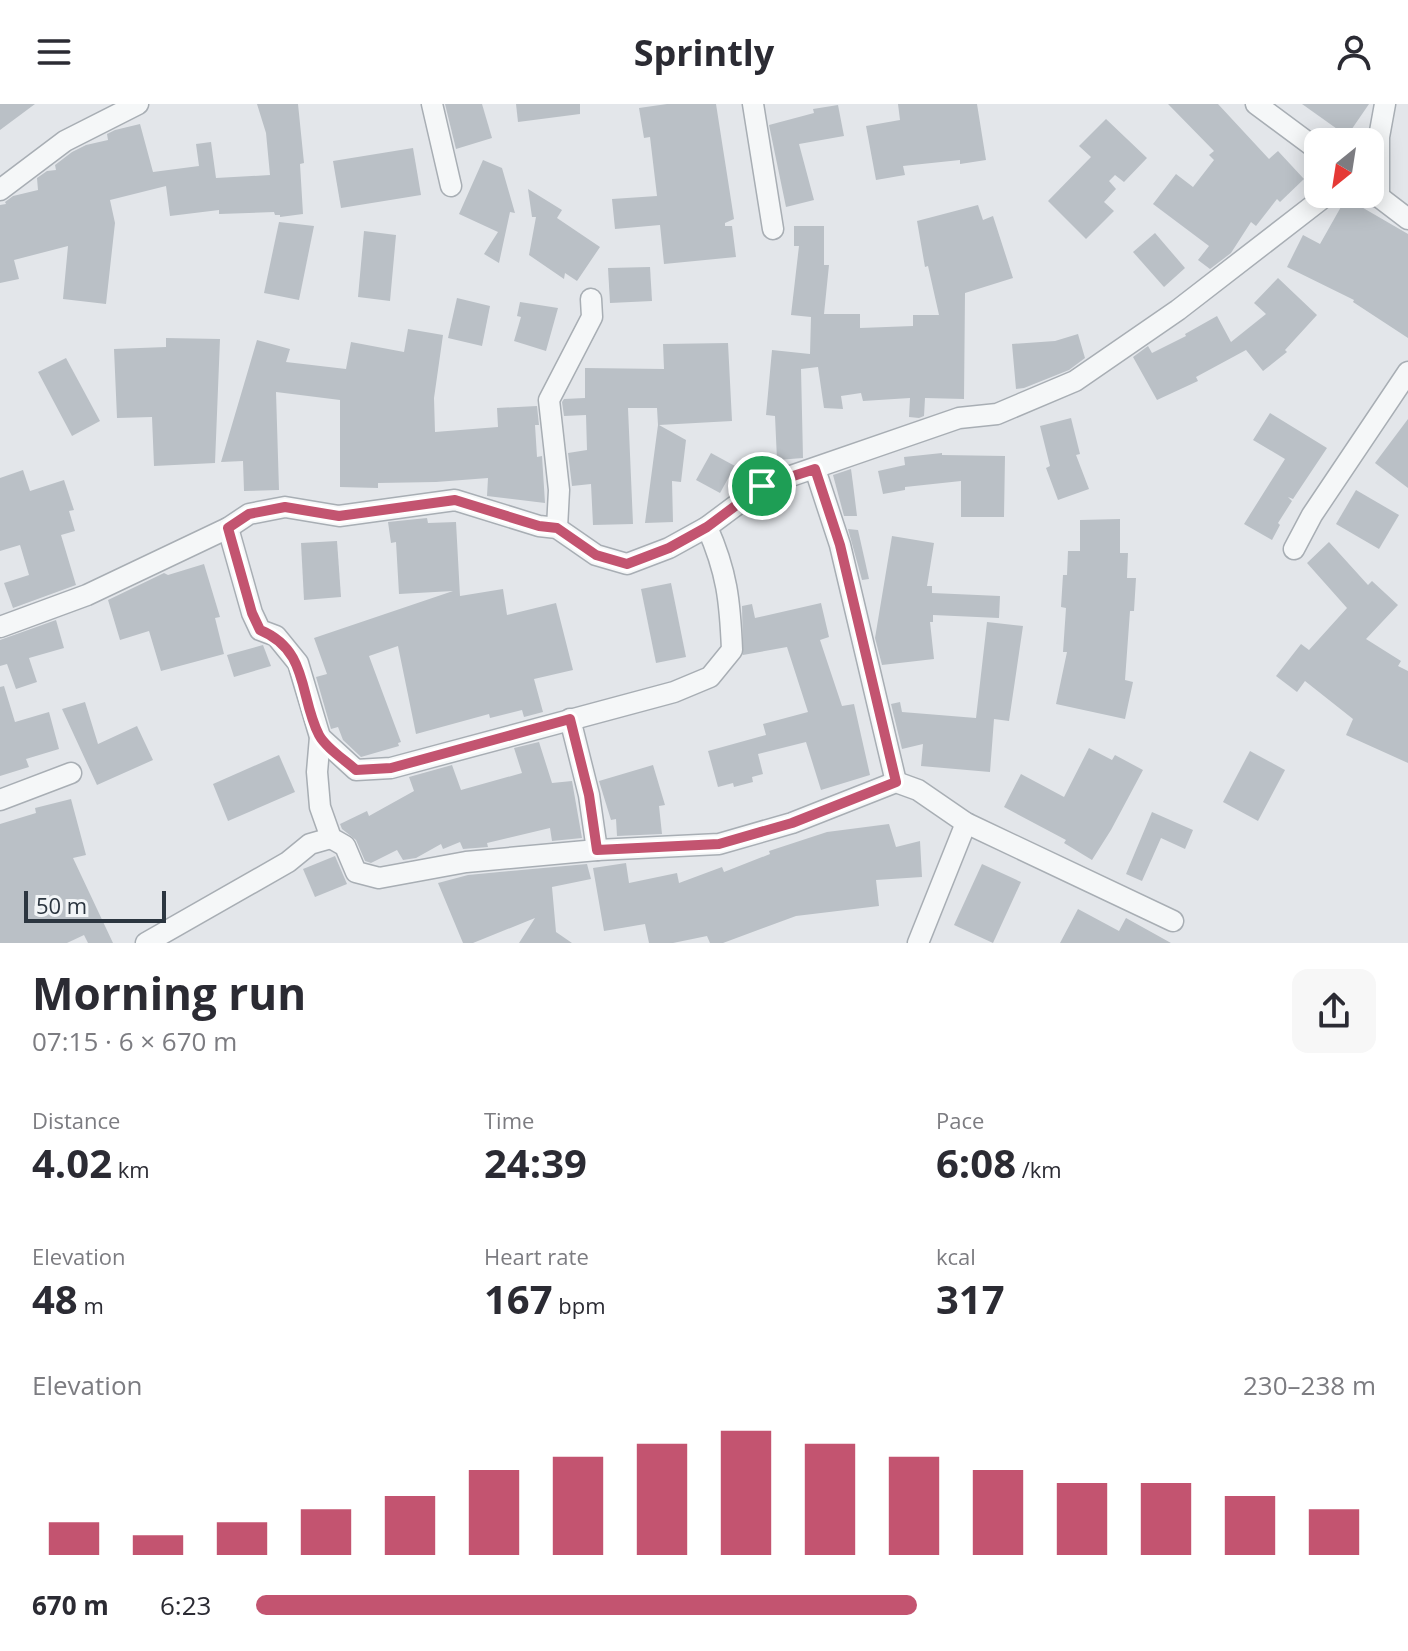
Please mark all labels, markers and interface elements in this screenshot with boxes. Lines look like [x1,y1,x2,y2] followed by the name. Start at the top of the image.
[634,28,774,77] text: Sprintly
[32,30,76,74] icon: menu
[1332,30,1376,74] icon: person
[1304,128,1384,208] north arrow
[1304,128,1384,208] map controls
[728,452,796,520] pin
[740,464,784,508] icon: arrive
[24,887,166,923] scale bar
[36,890,87,920] text: 50 m
[32,963,306,1023] text: Morning run
[1292,969,1376,1053] button: share
[32,1023,237,1059] text: 07:15 · 6 × 670 m
[32,1105,120,1135] text: Distance
[484,1105,534,1135] text: Time
[936,1105,984,1135] text: Pace
[32,1135,112,1190] text: 4.02
[484,1135,587,1190] text: 24:39
[936,1135,1016,1190] text: 6:08
[112,1154,150,1184] text: km
[1016,1154,1062,1184] text: /km
[32,1241,125,1271] text: Elevation
[484,1241,589,1271] text: Heart rate
[936,1241,976,1271] text: kcal
[32,1271,78,1326] text: 48
[484,1271,553,1326] text: 167
[936,1271,1005,1326] text: 317
[78,1290,104,1320] text: m
[553,1290,606,1320] text: bpm
[32,1367,142,1403] text: Elevation
[1243,1367,1376,1403] text: 230–238 m
[32,1587,109,1623] text: 670 m
[160,1587,211,1623] text: 6:23

